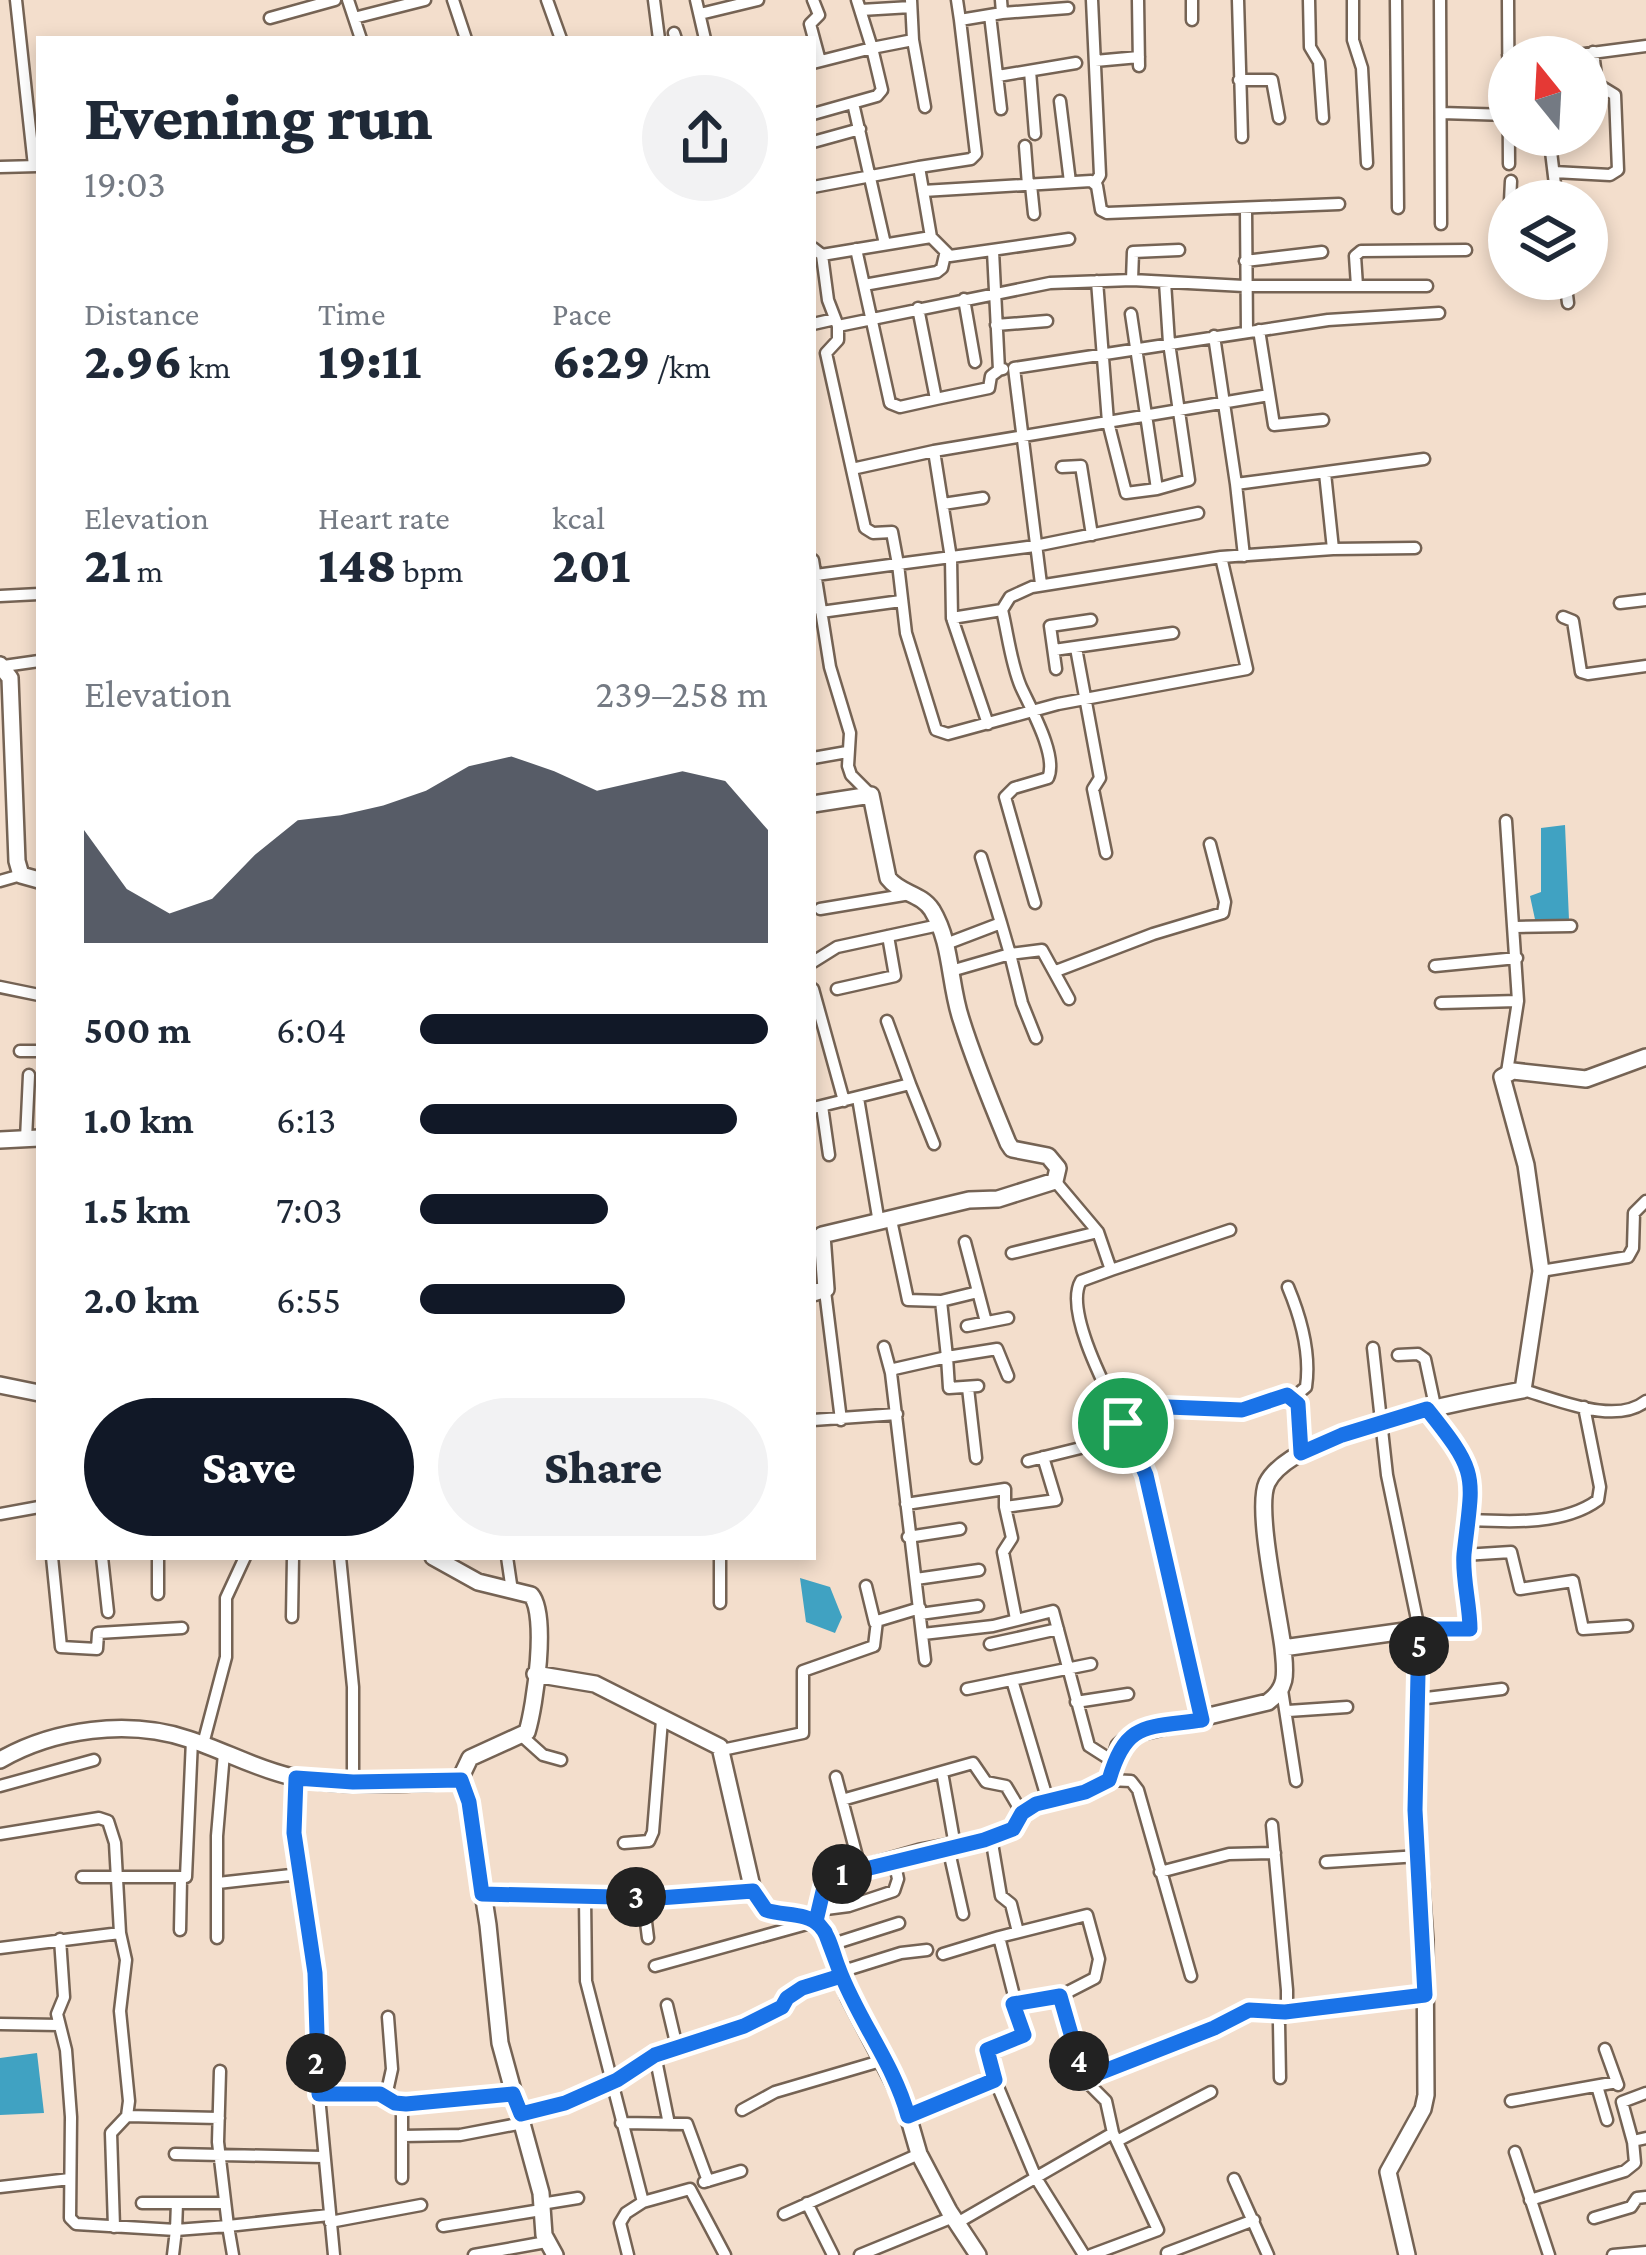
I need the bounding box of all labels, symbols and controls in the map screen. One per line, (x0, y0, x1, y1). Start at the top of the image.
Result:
north arrow (1488, 36, 1608, 156)
map controls (1488, 36, 1608, 300)
button: share (642, 75, 768, 201)
text: Evening run (84, 80, 433, 153)
text: 19:03 (84, 162, 166, 205)
button: layers (1488, 180, 1608, 300)
text: Distance (84, 295, 199, 332)
text: Time (318, 295, 386, 332)
text: Pace (552, 295, 611, 332)
text: 2.96 (84, 332, 182, 389)
text: 19:11 (318, 332, 421, 389)
text: 6:29 (552, 332, 651, 389)
text: km (182, 348, 231, 385)
text: /km (651, 348, 711, 385)
text: Elevation (84, 499, 209, 536)
text: Heart rate (318, 499, 450, 536)
text: kcal (552, 499, 605, 536)
text: 21 (84, 536, 131, 593)
text: 148 (318, 536, 397, 593)
text: 201 (552, 536, 631, 593)
text: m (131, 552, 163, 589)
text: bpm (397, 552, 464, 589)
text: Elevation (84, 672, 232, 715)
text: 239–258 m (596, 672, 768, 715)
text: 500 m (84, 1008, 191, 1051)
text: 6:04 (276, 1008, 347, 1051)
text: 1.0 km (84, 1098, 194, 1141)
text: 6:13 (276, 1098, 336, 1141)
text: 1.5 km (84, 1188, 190, 1231)
text: 7:03 (276, 1188, 343, 1231)
text: 2.0 km (84, 1278, 199, 1321)
text: 6:55 (276, 1278, 341, 1321)
pin (1072, 1372, 1174, 1474)
icon: arrive (1090, 1390, 1156, 1456)
button: Save (84, 1398, 414, 1536)
button: Share (438, 1398, 768, 1536)
pin: 5 (1389, 1616, 1449, 1676)
text: 5 (1411, 1627, 1427, 1664)
pin: 1 (812, 1844, 872, 1904)
text: 1 (836, 1855, 848, 1892)
pin: 3 (606, 1867, 666, 1927)
text: 3 (628, 1878, 644, 1915)
pin: 4 (1049, 2031, 1109, 2091)
pin: 2 (286, 2033, 346, 2093)
text: 4 (1070, 2042, 1088, 2079)
text: 2 (308, 2044, 324, 2081)

